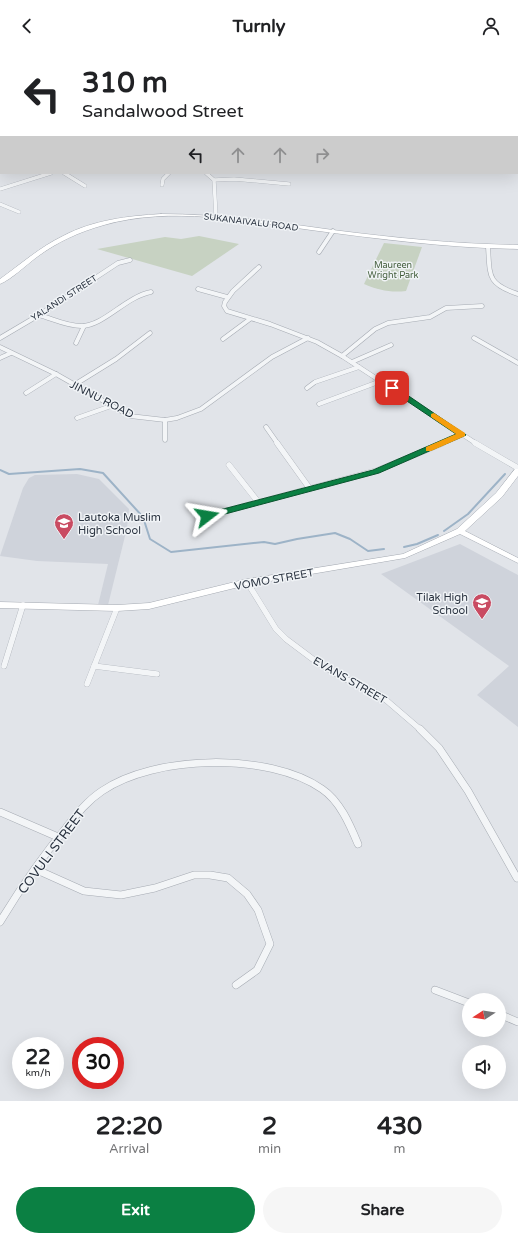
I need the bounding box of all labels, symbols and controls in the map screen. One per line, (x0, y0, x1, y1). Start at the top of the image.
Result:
icon: back (16, 15, 38, 37)
text: Turnly (233, 15, 285, 37)
icon: person (480, 15, 502, 37)
text: 310 m (82, 66, 168, 100)
icon: left (16, 68, 68, 120)
text: Sandalwood Street (82, 100, 244, 122)
icon: left (185, 144, 207, 166)
icon: ahead (227, 144, 249, 166)
icon: ahead (269, 144, 291, 166)
icon: right (311, 144, 333, 166)
street label: SUKANAIVALU ROAD (203, 211, 299, 234)
park label: Maureen Wright Park (368, 260, 419, 281)
street label: YALANDI STREET (29, 273, 100, 324)
pin (375, 371, 409, 405)
icon: arrive (381, 377, 403, 399)
street label: JINNU ROAD (68, 378, 136, 421)
position arrow (186, 495, 228, 537)
place label: Lautoka Muslim High School (78, 511, 161, 537)
school or university icon: Lautoka Muslim High School (53, 512, 75, 540)
street label: VOMO STREET (233, 566, 315, 593)
place label: Tilak High School (416, 591, 468, 617)
school or university icon: Tilak High School (471, 592, 493, 620)
street label: EVANS STREET (311, 654, 389, 707)
street label: COVULI STREET (15, 806, 89, 897)
north arrow (462, 993, 506, 1037)
map controls (462, 993, 506, 1089)
speed limit sign: 30 (72, 1037, 124, 1089)
button: sound (462, 1045, 506, 1089)
text: 22 (25, 1046, 51, 1070)
text: km/h (25, 1067, 51, 1079)
text: 22:20 (96, 1112, 162, 1141)
text: 2 (262, 1112, 277, 1141)
text: 430 (377, 1112, 422, 1141)
text: Arrival (109, 1141, 149, 1157)
text: min (258, 1141, 281, 1157)
text: m (394, 1141, 406, 1157)
button: Exit (16, 1187, 255, 1233)
button: Share (263, 1187, 502, 1233)

